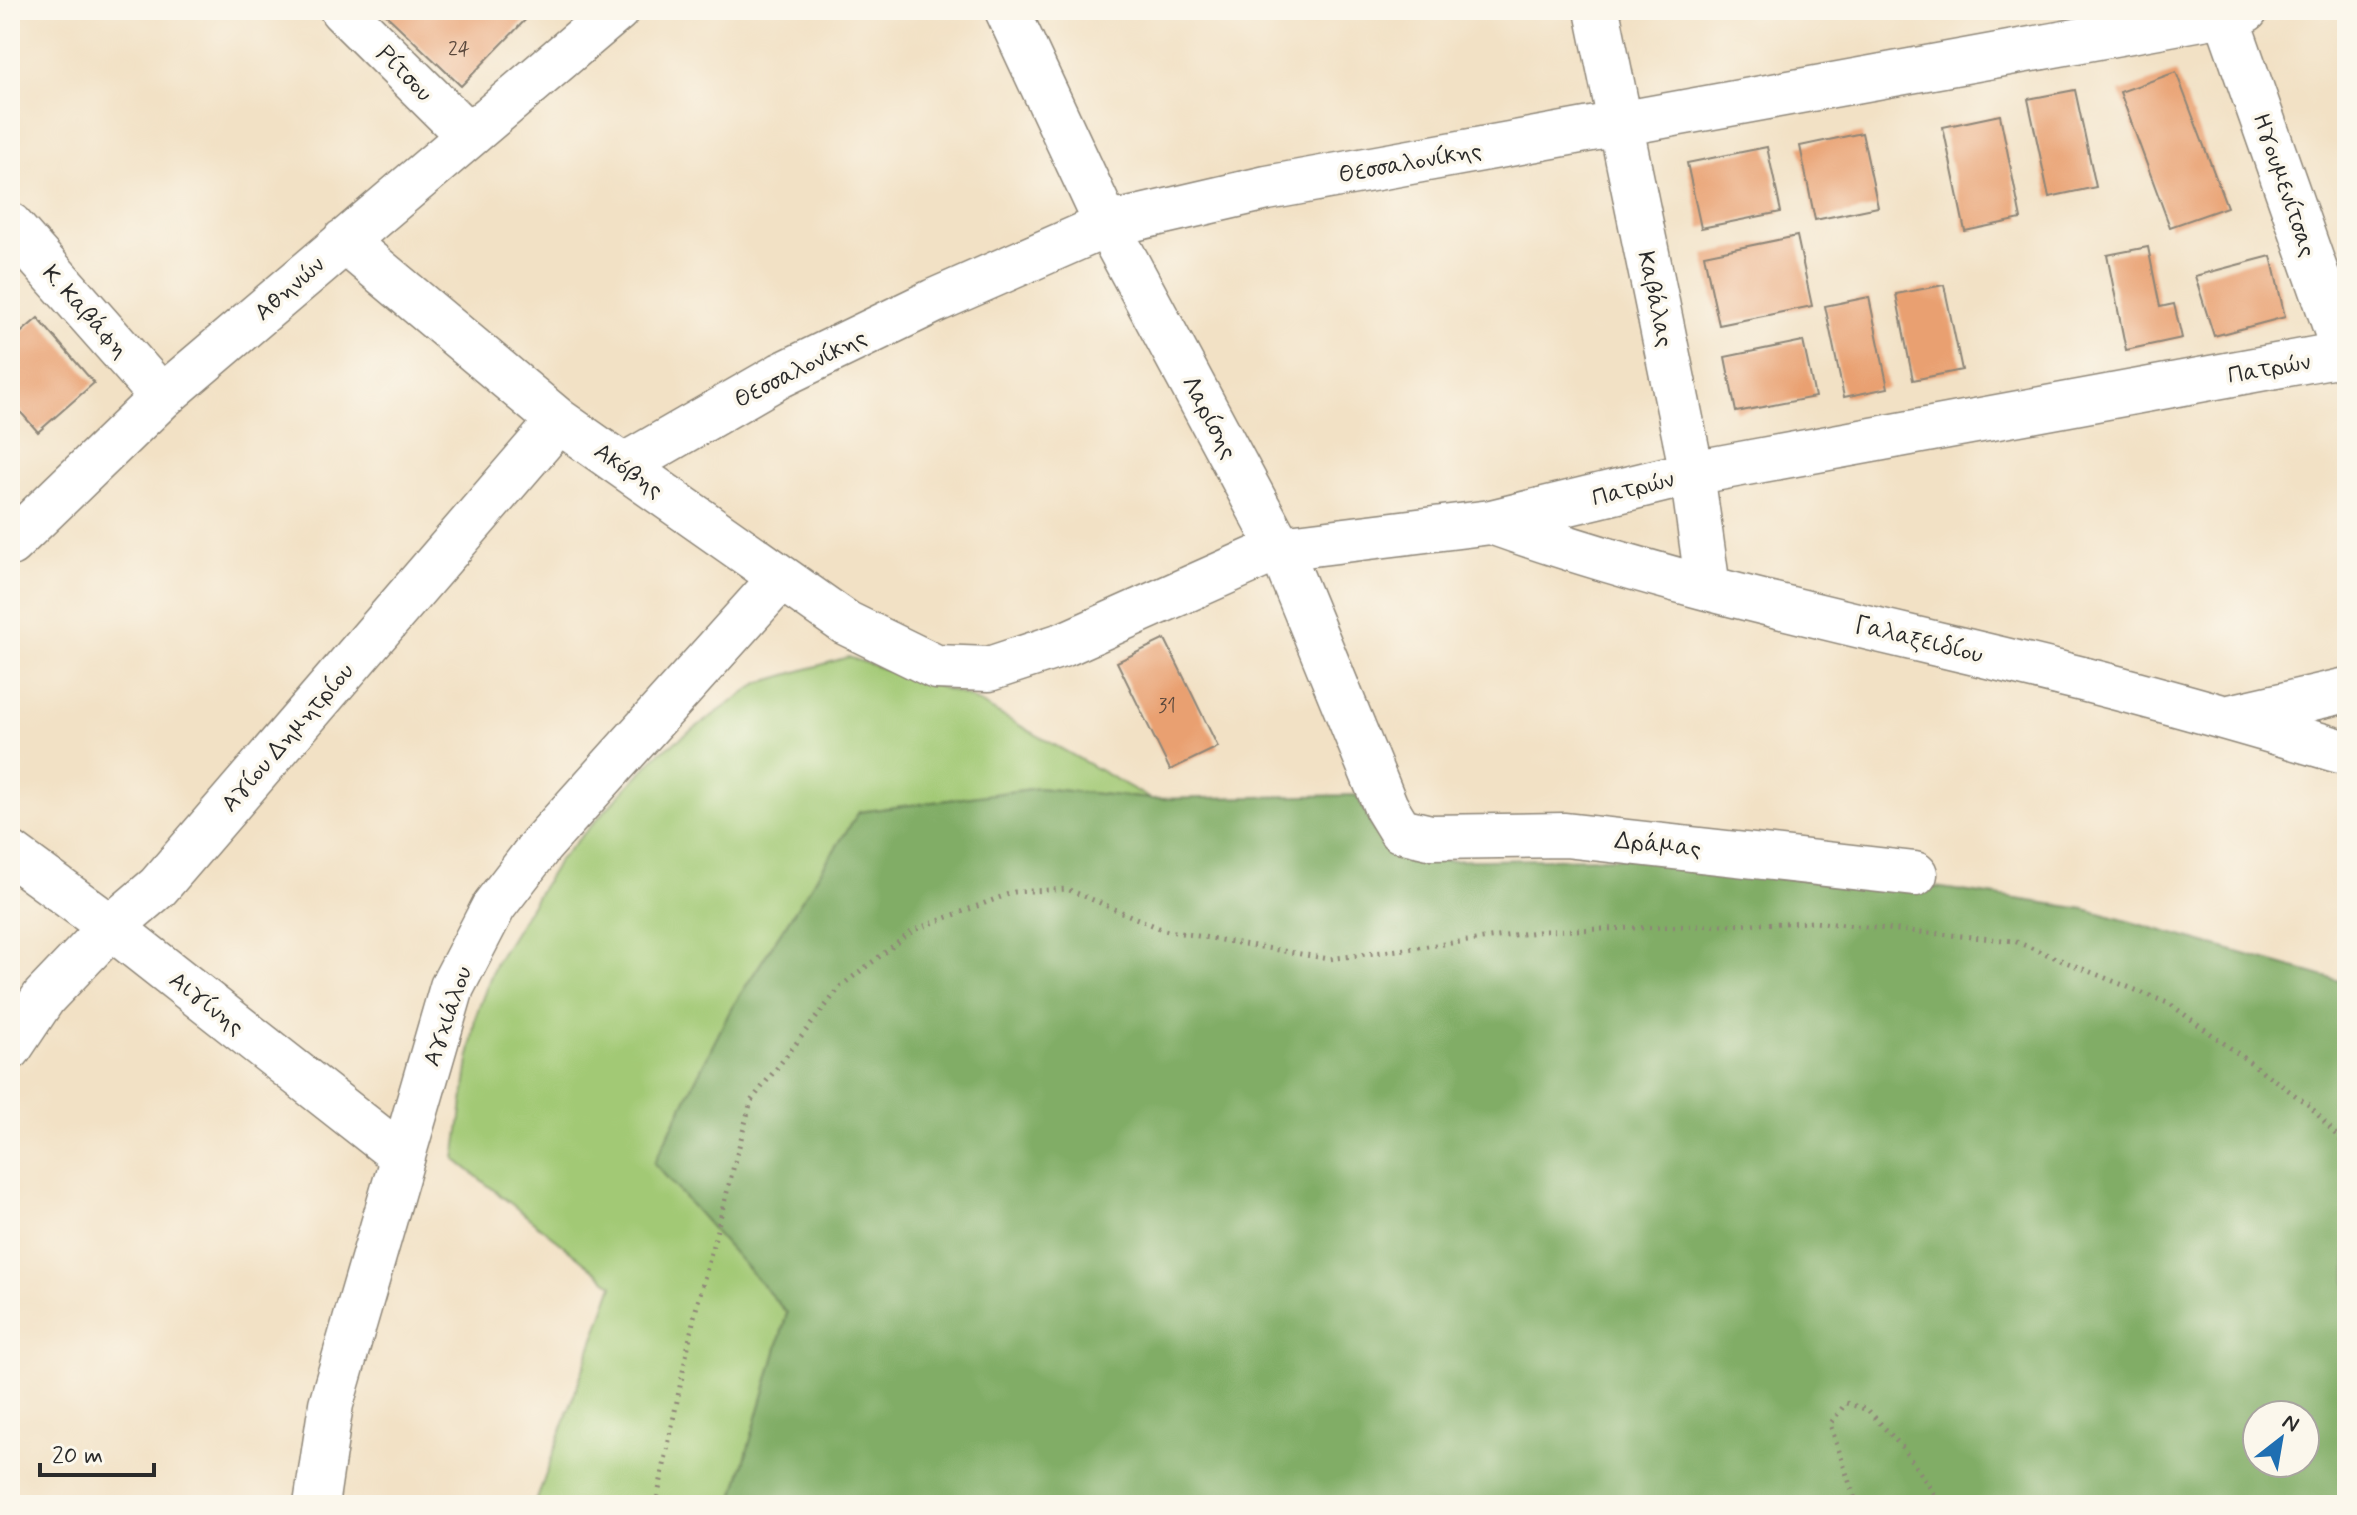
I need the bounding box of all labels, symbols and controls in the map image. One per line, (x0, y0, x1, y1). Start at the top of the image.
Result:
house number: 24 (448, 36, 470, 63)
street label: Ρίτσου (369, 39, 439, 109)
street label: Ηγουμενίτσας (2245, 110, 2323, 261)
street label: Θεσσαλονίκης (1336, 136, 1484, 191)
street label: Καβάλας (1629, 248, 1680, 350)
street label: Αθηνών (248, 250, 332, 328)
street label: Κ. Καβάφη (35, 259, 135, 365)
street label: Θεσσαλονίκης (729, 323, 872, 416)
street label: Πατρών (2225, 347, 2313, 392)
street label: Λαρίσης (1174, 371, 1244, 465)
street label: Ακόβης (588, 436, 669, 506)
street label: Πατρών (1589, 464, 1678, 515)
street label: Γαλαξειδίου (1851, 610, 1986, 671)
street label: Αγίου Δημητρίου (215, 657, 362, 819)
house number: 31 (1158, 693, 1176, 720)
street label: Δράμας (1613, 826, 1703, 865)
street label: Αγχιάλου (417, 962, 480, 1071)
street label: Αιγίνης (162, 965, 250, 1043)
north arrow (2241, 1399, 2321, 1479)
text: N (2277, 1408, 2304, 1439)
scale bar (40, 1427, 154, 1477)
text: 20 m (52, 1441, 103, 1472)

